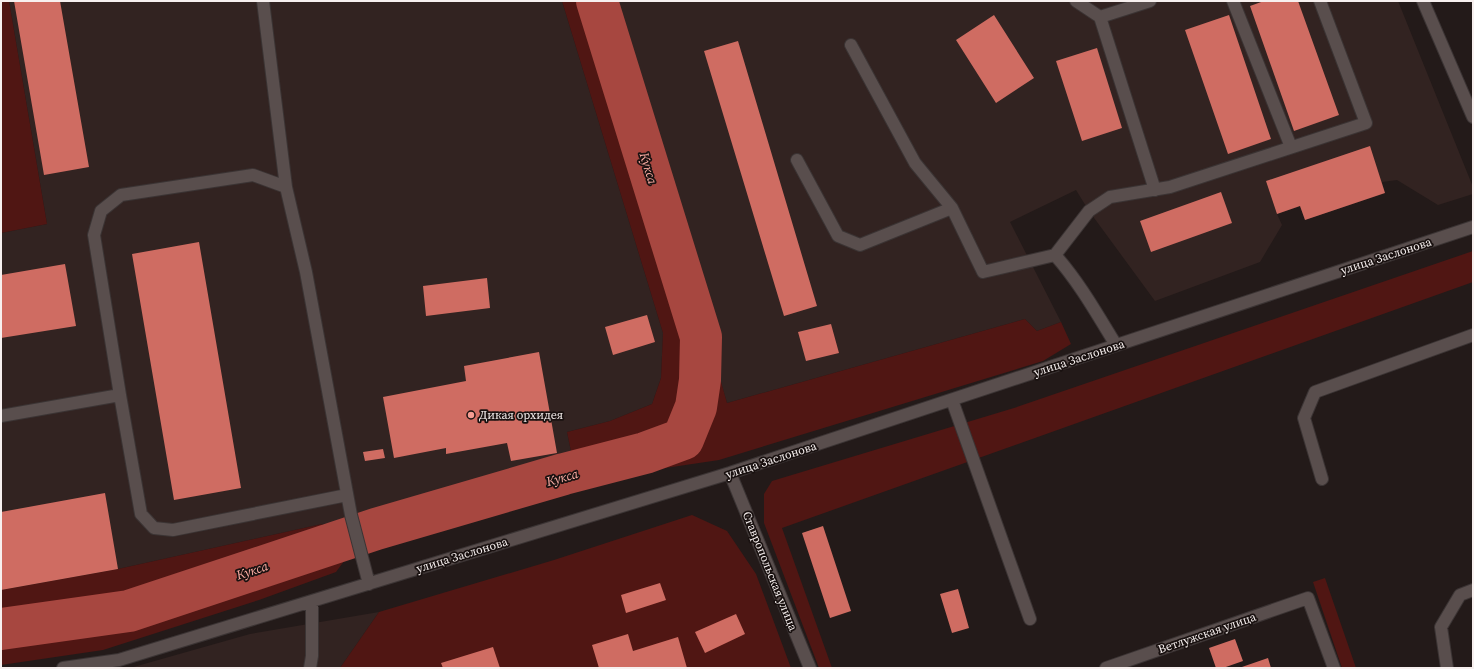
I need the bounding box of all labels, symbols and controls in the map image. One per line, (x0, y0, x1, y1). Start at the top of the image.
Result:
water label: Кукса (635, 149, 661, 186)
street label: улица Заслонова (1338, 233, 1434, 278)
street label: улица Заслонова (1031, 335, 1127, 380)
place label: Дикая орхидея (479, 407, 563, 423)
marker: Дикая орхидея (466, 410, 476, 420)
street label: улица Заслонова (723, 437, 819, 482)
water label: Кукса (543, 465, 580, 490)
street label: Ставропольская улица (739, 509, 802, 634)
street label: улица Заслонова (414, 533, 511, 577)
water label: Кукса (233, 557, 270, 584)
street label: Ветлужская улица (1156, 608, 1259, 657)

